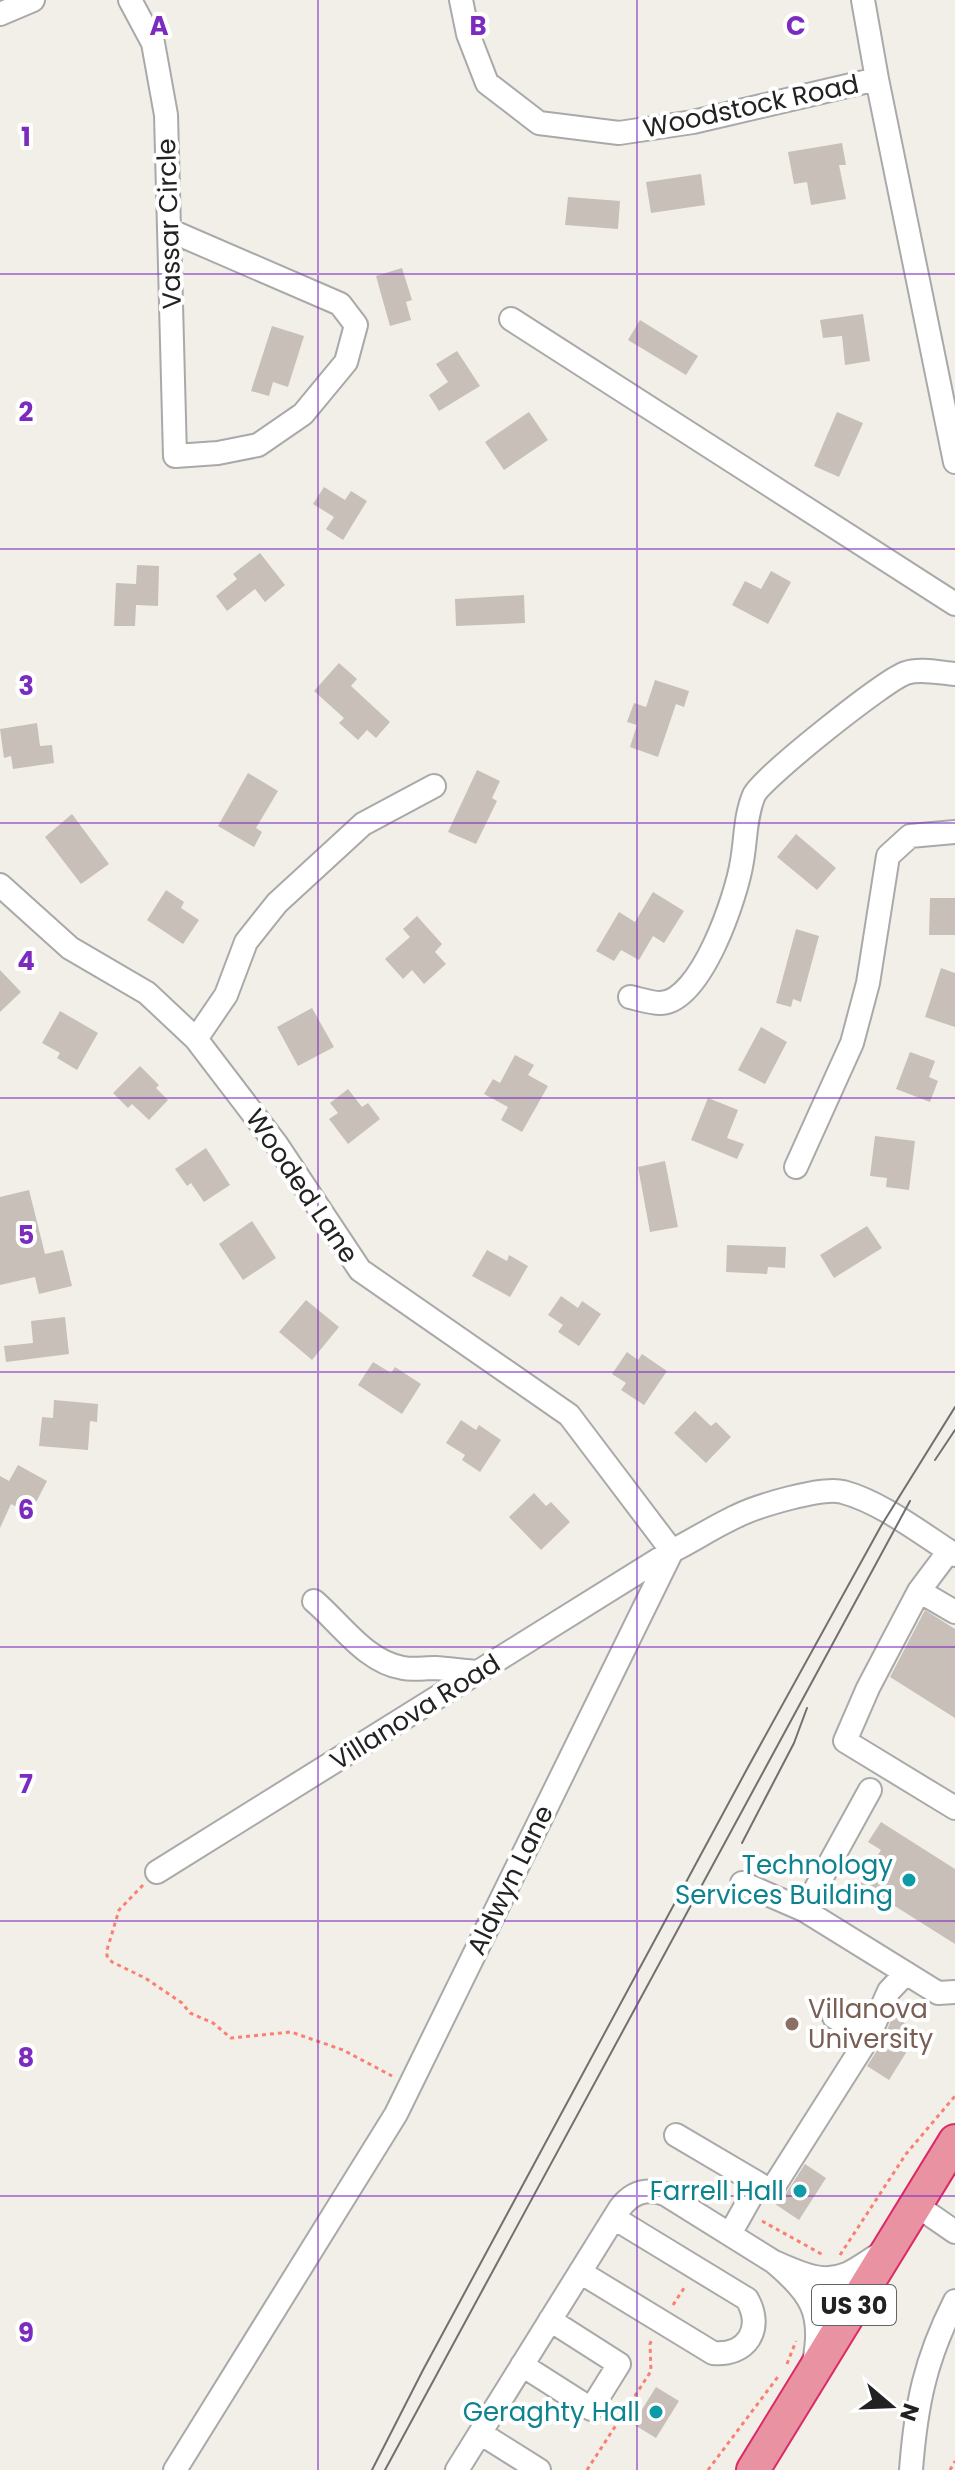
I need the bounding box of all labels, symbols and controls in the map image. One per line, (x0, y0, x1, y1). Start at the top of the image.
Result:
text: A (149, 8, 169, 44)
text: B (469, 8, 487, 44)
text: C (786, 8, 806, 44)
street label: Woodstock Road (640, 66, 862, 146)
text: 1 (21, 119, 31, 155)
street label: Vassar Circle (148, 138, 190, 310)
text: 2 (19, 394, 34, 430)
text: 3 (18, 668, 34, 704)
text: 4 (17, 943, 35, 979)
street label: Wooded Lane (237, 1102, 367, 1270)
text: 5 (18, 1217, 34, 1253)
text: 6 (18, 1492, 34, 1528)
street label: Villanova Road (323, 1645, 507, 1779)
text: 7 (19, 1766, 33, 1802)
street label: Aldwyn Lane (458, 1799, 562, 1961)
place label: Technology Services Building (675, 1847, 893, 1913)
marker: Technology Services Building (900, 1871, 918, 1889)
place label: Villanova University (808, 1991, 933, 2057)
marker: Villanova University (783, 2015, 801, 2033)
text: 8 (18, 2040, 34, 2076)
place label: Farrell Hall (650, 2173, 784, 2209)
marker: Farrell Hall (791, 2182, 809, 2200)
road number: US 30 (812, 2285, 896, 2325)
text: 9 (18, 2315, 34, 2351)
north arrow (851, 2366, 931, 2446)
place label: Geraghty Hall (463, 2394, 640, 2430)
text: N (892, 2399, 927, 2425)
marker: Geraghty Hall (647, 2403, 665, 2421)

